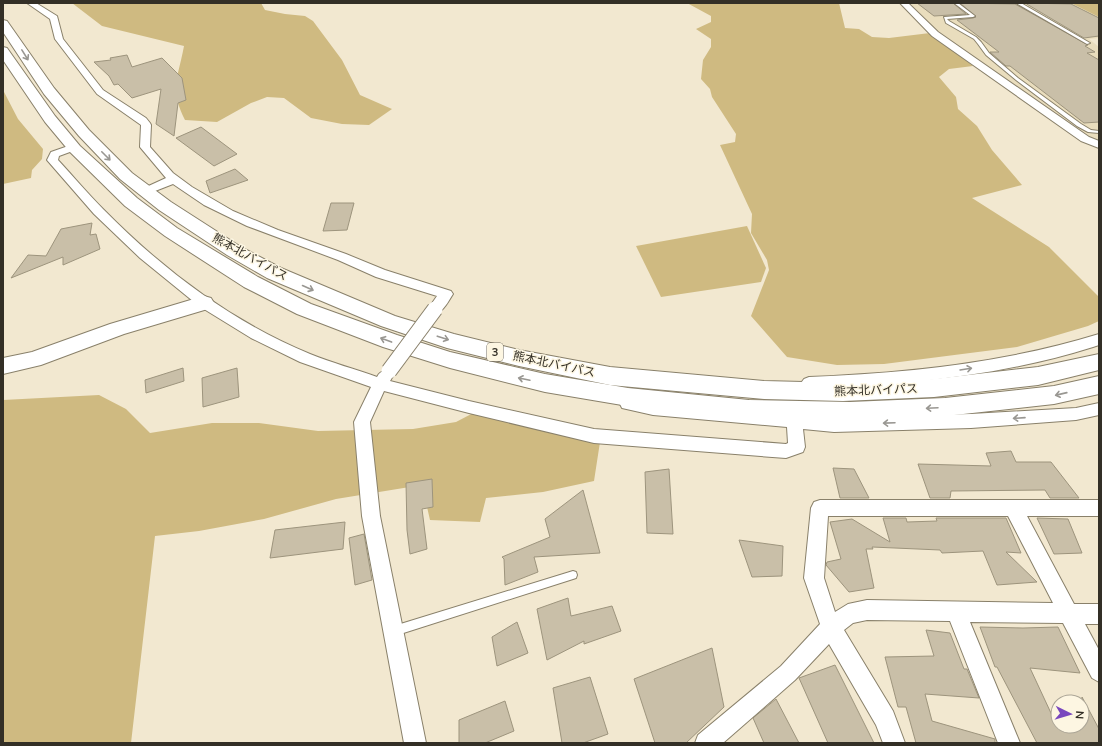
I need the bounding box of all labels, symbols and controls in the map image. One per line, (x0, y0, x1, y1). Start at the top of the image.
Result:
one-way arrow (21, 49, 29, 60)
one-way arrow (101, 151, 111, 161)
street label: 熊本北バイパス (210, 230, 291, 283)
one-way arrow (301, 285, 313, 292)
one-way arrow (380, 335, 392, 343)
one-way arrow (436, 335, 449, 342)
road number: 3 (487, 343, 503, 361)
street label: 熊本北バイパス (512, 347, 597, 380)
one-way arrow (959, 365, 972, 373)
one-way arrow (518, 375, 531, 383)
street label: 熊本北バイパス (834, 381, 918, 398)
one-way arrow (1055, 390, 1068, 398)
one-way arrow (926, 404, 939, 411)
one-way arrow (1013, 414, 1026, 421)
one-way arrow (883, 420, 896, 427)
north arrow (1050, 694, 1090, 734)
text: N (1073, 710, 1087, 720)

